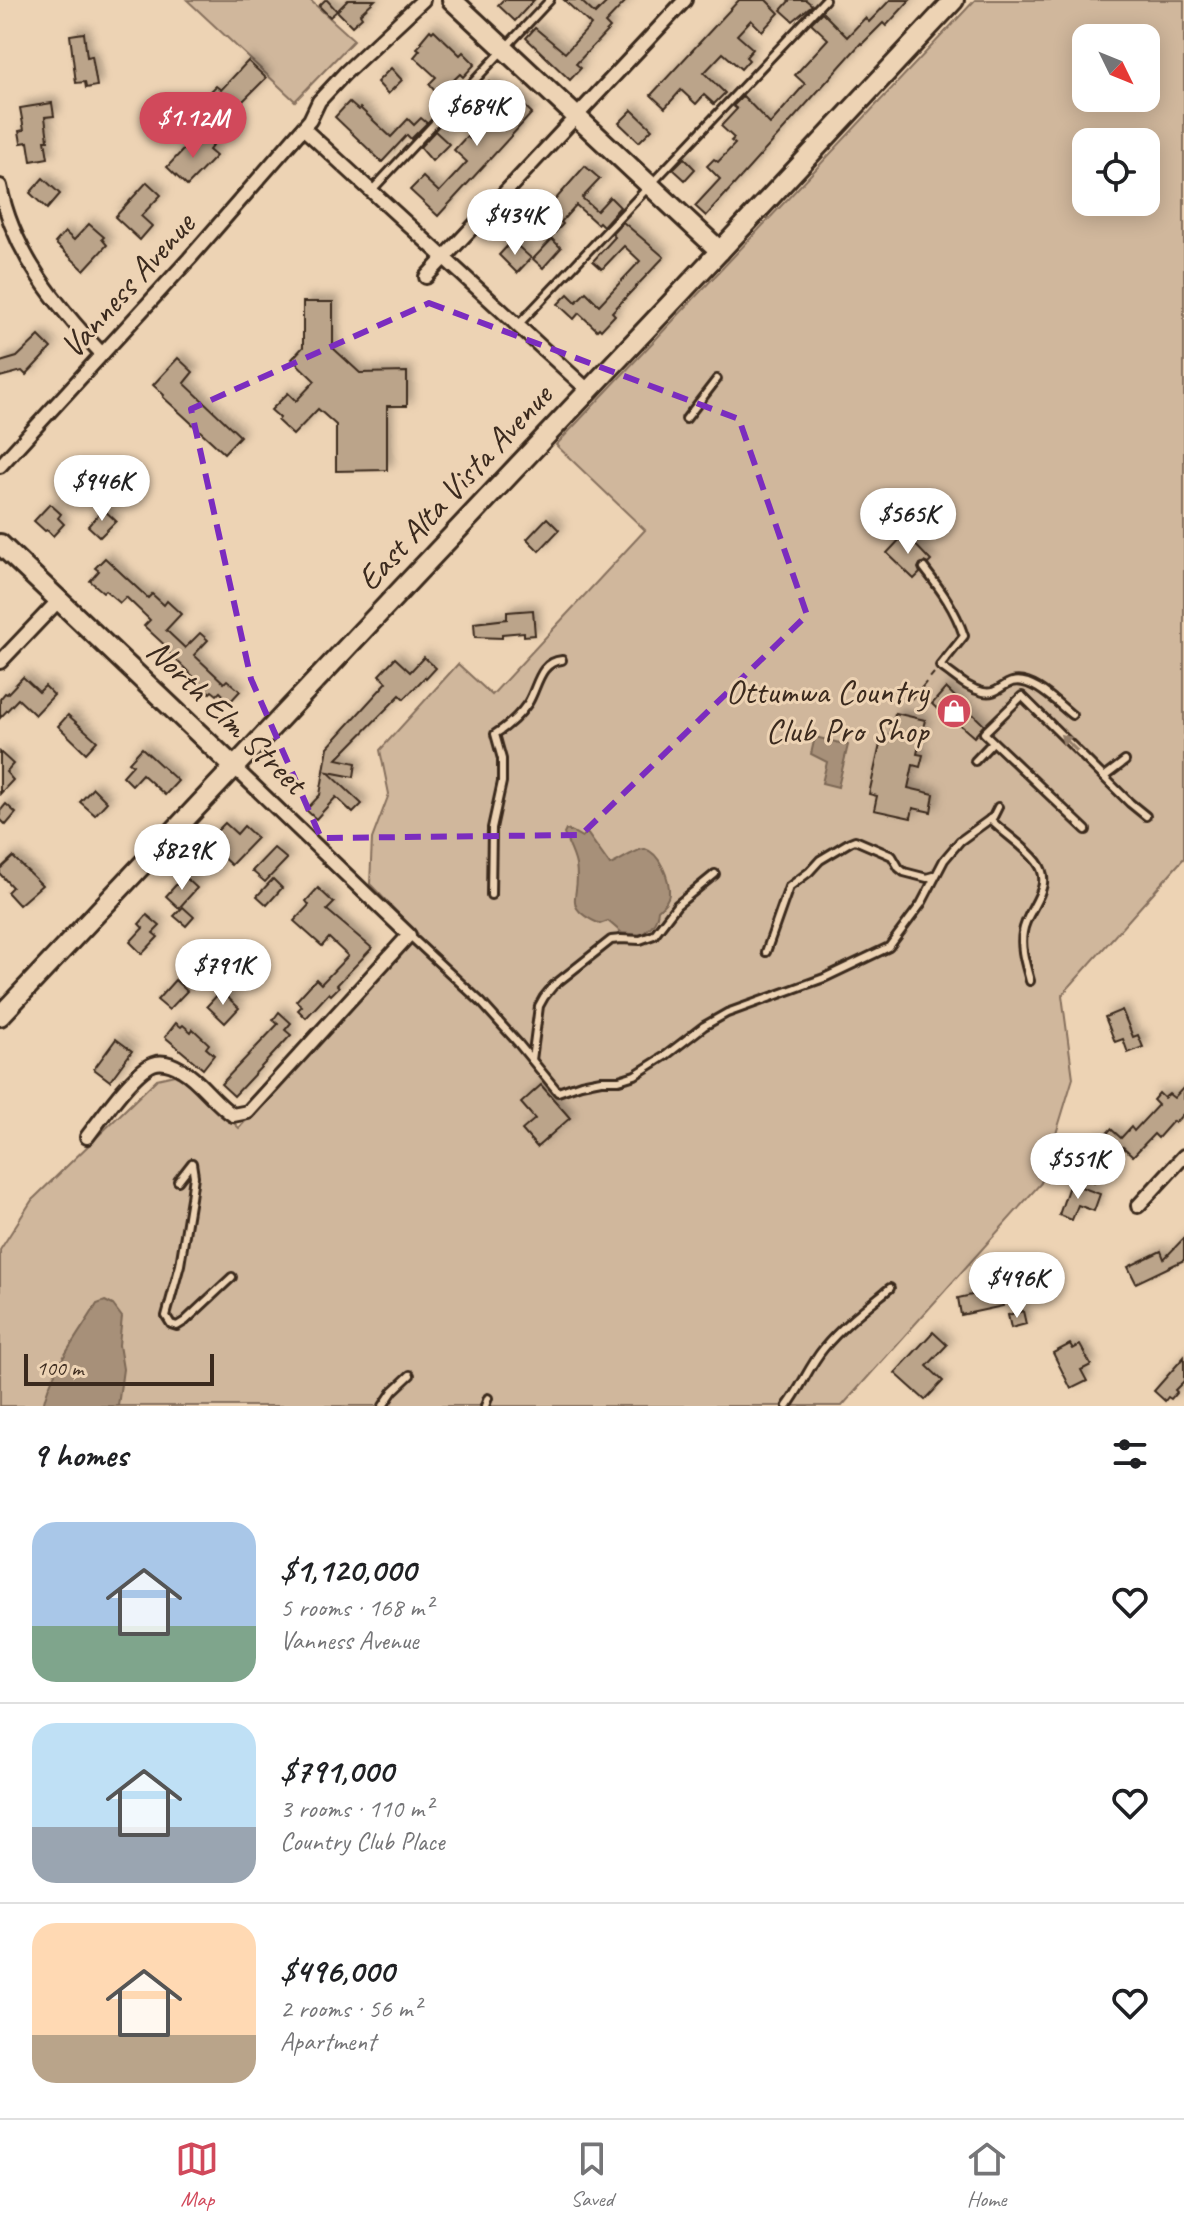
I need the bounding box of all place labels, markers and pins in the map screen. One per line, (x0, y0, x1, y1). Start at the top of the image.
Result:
pin: $684K (421, 80, 533, 148)
pin: $1.12M (128, 92, 258, 160)
pin: $434K (459, 189, 571, 257)
pin: $946K (46, 455, 158, 523)
pin: $565K (852, 488, 964, 556)
place label: Ottumwa Country Club Pro Shop (726, 670, 930, 752)
shop icon: Ottumwa Country Club Pro Shop (935, 692, 973, 730)
pin: $829K (126, 824, 238, 892)
pin: $791K (167, 939, 279, 1007)
pin: $551K (1022, 1133, 1134, 1201)
pin: $496K (961, 1252, 1073, 1320)

